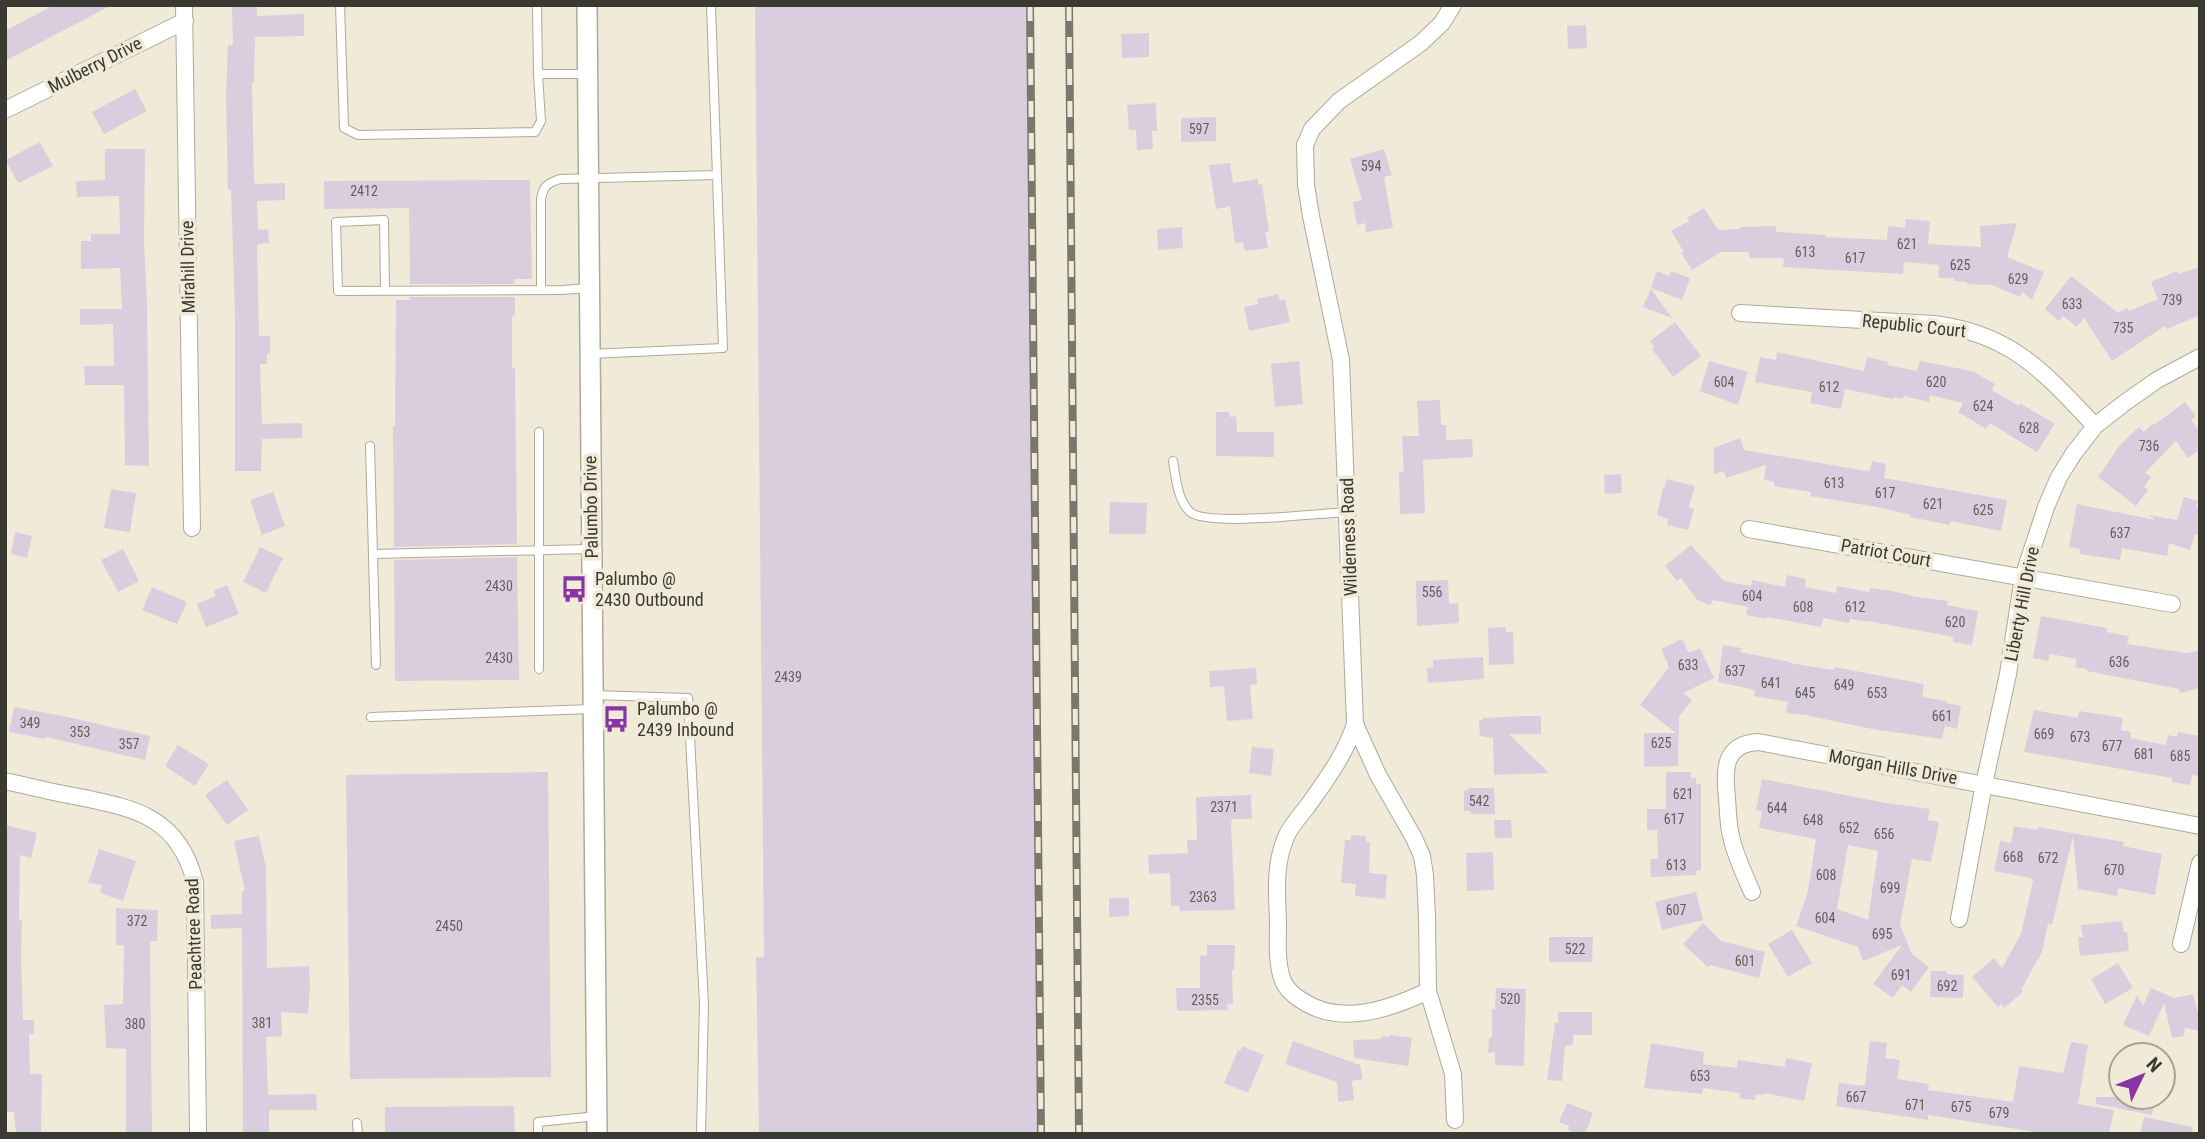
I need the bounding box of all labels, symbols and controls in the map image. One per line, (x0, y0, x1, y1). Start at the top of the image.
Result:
street label: Mulberry Drive (44, 32, 145, 97)
house number: 597 (1189, 121, 1209, 137)
house number: 594 (1361, 158, 1381, 174)
house number: 2412 (350, 183, 378, 199)
street label: Mirahill Drive (176, 221, 199, 313)
house number: 621 (1897, 236, 1917, 252)
house number: 613 (1795, 244, 1815, 260)
house number: 617 (1845, 250, 1865, 266)
house number: 625 (1950, 257, 1970, 273)
house number: 629 (2008, 271, 2028, 287)
house number: 739 (2162, 292, 2182, 308)
house number: 633 (2062, 296, 2082, 312)
street label: Republic Court (1861, 310, 1967, 341)
house number: 735 (2113, 320, 2133, 336)
house number: 604 (1714, 374, 1734, 390)
house number: 620 (1926, 374, 1946, 390)
house number: 612 (1819, 379, 1839, 395)
house number: 624 (1973, 398, 1993, 414)
house number: 628 (2019, 420, 2039, 436)
house number: 736 (2139, 438, 2159, 454)
street label: Palumbo Drive (579, 455, 602, 559)
house number: 613 (1824, 475, 1844, 491)
street label: Wilderness Road (1336, 477, 1361, 597)
house number: 617 (1875, 485, 1895, 501)
house number: 621 (1923, 496, 1943, 512)
house number: 625 (1973, 502, 1993, 518)
house number: 637 (2110, 525, 2130, 541)
street label: Patriot Court (1839, 534, 1933, 571)
street label: Liberty Hill Drive (2000, 545, 2043, 663)
place label: Palumbo @ 2430 Outbound (595, 568, 704, 610)
bus stop icon: Palumbo @ 2430 Outbound (559, 574, 589, 604)
house number: 2430 (485, 578, 513, 594)
house number: 556 (1422, 584, 1442, 600)
house number: 604 (1742, 588, 1762, 604)
house number: 608 (1793, 599, 1813, 615)
house number: 612 (1845, 599, 1865, 615)
house number: 620 (1945, 614, 1965, 630)
house number: 2430 (485, 650, 513, 666)
house number: 636 (2109, 654, 2129, 670)
house number: 633 (1678, 657, 1698, 673)
house number: 637 (1725, 663, 1745, 679)
house number: 2439 (774, 669, 802, 685)
house number: 641 (1761, 675, 1781, 691)
house number: 649 (1834, 677, 1854, 693)
house number: 645 (1795, 685, 1815, 701)
house number: 653 (1867, 685, 1887, 701)
place label: Palumbo @ 2439 Inbound (637, 698, 734, 740)
bus stop icon: Palumbo @ 2439 Inbound (601, 704, 631, 734)
house number: 661 (1932, 708, 1952, 724)
house number: 349 (20, 715, 40, 731)
house number: 353 (70, 724, 90, 740)
house number: 669 (2034, 726, 2054, 742)
house number: 673 (2070, 729, 2090, 745)
house number: 625 (1651, 735, 1671, 751)
house number: 357 (119, 736, 139, 752)
house number: 677 (2102, 738, 2122, 754)
street label: Morgan Hills Drive (1827, 745, 1959, 788)
house number: 681 (2134, 746, 2154, 762)
house number: 685 (2170, 748, 2190, 764)
house number: 621 (1673, 786, 1693, 802)
house number: 542 (1469, 793, 1489, 809)
house number: 2371 (1210, 799, 1238, 815)
house number: 644 (1767, 800, 1787, 816)
house number: 617 (1664, 811, 1684, 827)
house number: 648 (1803, 812, 1823, 828)
house number: 652 (1839, 820, 1859, 836)
house number: 656 (1874, 826, 1894, 842)
house number: 668 (2003, 849, 2023, 865)
house number: 672 (2038, 850, 2058, 866)
house number: 613 (1666, 857, 1686, 873)
house number: 670 (2104, 862, 2124, 878)
house number: 608 (1816, 867, 1836, 883)
street label: Peachtree Road (181, 878, 206, 990)
house number: 699 (1880, 880, 1900, 896)
house number: 2363 (1189, 889, 1217, 905)
house number: 607 (1666, 902, 1686, 918)
house number: 604 (1815, 910, 1835, 926)
house number: 372 (127, 913, 147, 929)
house number: 2450 (435, 918, 463, 934)
house number: 695 (1872, 926, 1892, 942)
house number: 522 (1565, 941, 1585, 957)
house number: 601 (1735, 953, 1755, 969)
house number: 691 (1891, 967, 1911, 983)
house number: 692 (1937, 978, 1957, 994)
house number: 520 (1500, 991, 1520, 1007)
house number: 2355 (1191, 992, 1219, 1008)
house number: 381 (252, 1015, 272, 1031)
house number: 380 (125, 1016, 145, 1032)
north arrow (2107, 1041, 2177, 1111)
text: N (2142, 1053, 2166, 1077)
house number: 653 (1690, 1068, 1710, 1084)
house number: 667 (1846, 1089, 1866, 1105)
house number: 671 (1905, 1097, 1925, 1113)
house number: 675 (1951, 1099, 1971, 1115)
house number: 679 (1989, 1105, 2009, 1121)

